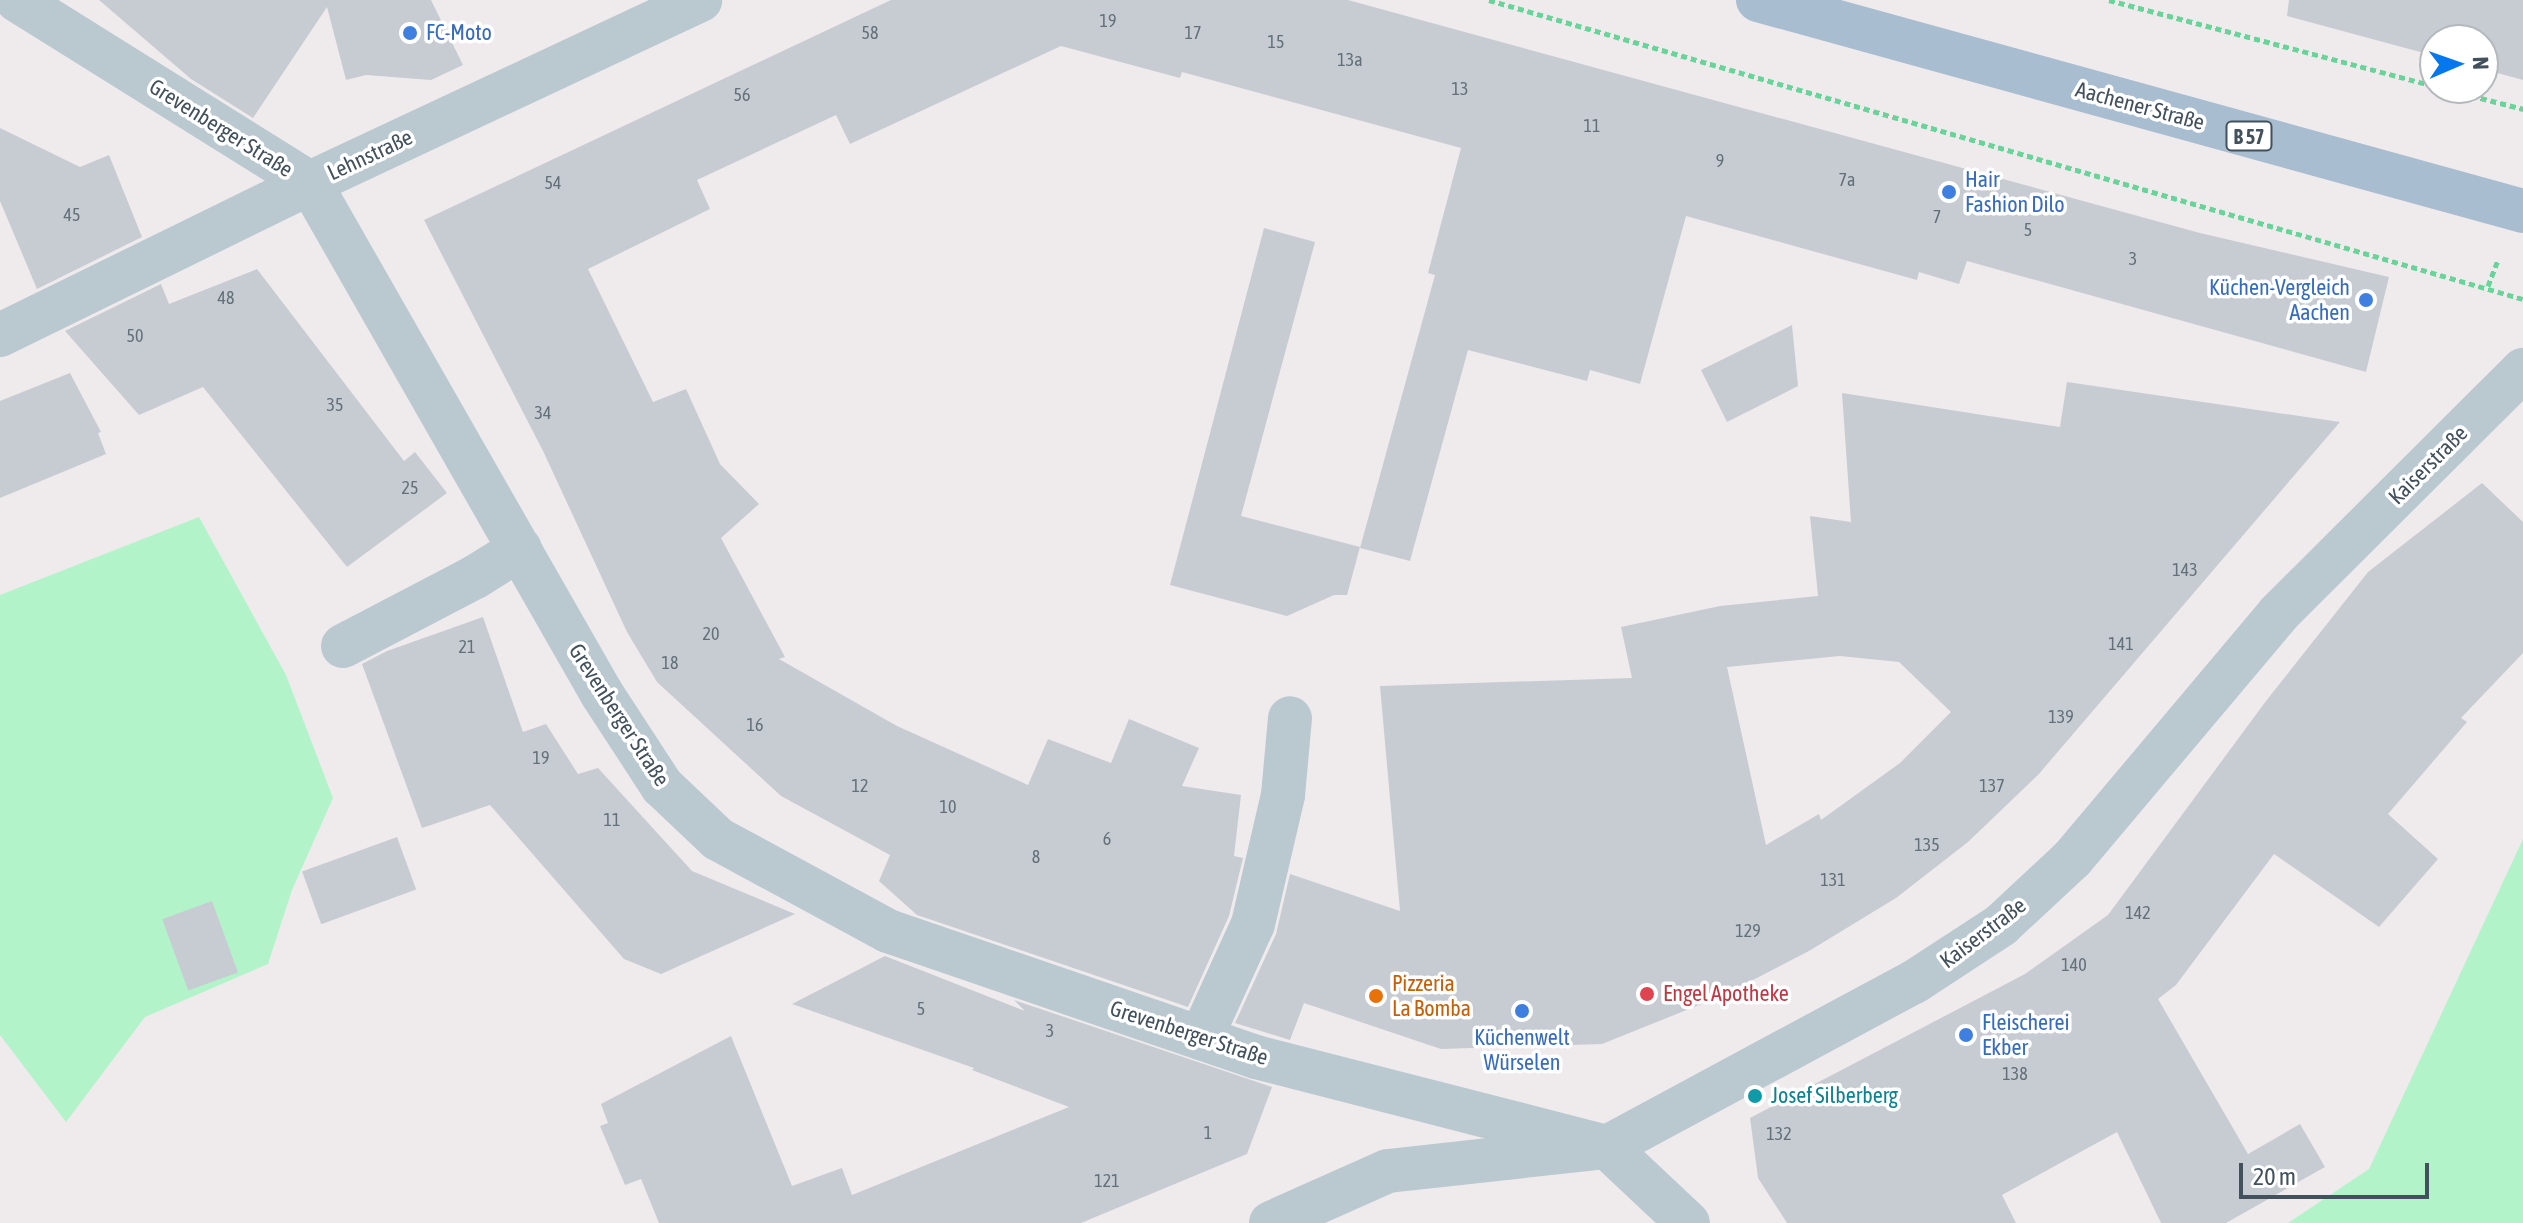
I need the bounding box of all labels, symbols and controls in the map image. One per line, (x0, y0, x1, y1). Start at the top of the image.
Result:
house number: 19 (1100, 10, 1116, 32)
place label: FC-Moto (426, 20, 492, 46)
house number: 58 (862, 22, 878, 44)
house number: 17 (1185, 22, 1201, 44)
marker: FC-Moto (401, 24, 419, 42)
north arrow (2419, 24, 2499, 104)
house number: 15 (1268, 31, 1284, 53)
house number: 13a (1337, 49, 1363, 71)
text: N (2468, 56, 2494, 70)
street label: Grevenberger Straße (144, 73, 298, 183)
street label: Aachener Straße (2073, 76, 2207, 136)
house number: 13 (1452, 78, 1468, 100)
house number: 56 (734, 84, 750, 106)
house number: 11 (1584, 115, 1600, 137)
road number: B 57 (2225, 120, 2273, 152)
street label: Lehnstraße (323, 124, 417, 186)
house number: 9 (1716, 150, 1724, 172)
place label: Hair Fashion Dilo (1965, 166, 2065, 218)
house number: 7a (1839, 169, 1855, 191)
house number: 54 (545, 172, 561, 194)
marker: Hair Fashion Dilo (1940, 183, 1958, 201)
house number: 45 (64, 204, 80, 226)
house number: 7 (1933, 206, 1941, 228)
house number: 5 (2024, 219, 2032, 241)
house number: 3 (2129, 248, 2137, 270)
place label: Küchen-Vergleich Aachen (2209, 274, 2350, 326)
house number: 48 (218, 287, 234, 309)
marker: Küchen-Vergleich Aachen (2357, 291, 2375, 309)
house number: 50 (127, 325, 143, 347)
house number: 35 (327, 394, 343, 416)
house number: 34 (535, 402, 551, 424)
street label: Kaiserstraße (2383, 420, 2473, 510)
house number: 25 (402, 477, 418, 499)
house number: 143 (2172, 559, 2198, 581)
house number: 20 (703, 623, 719, 645)
house number: 141 (2108, 633, 2134, 655)
house number: 21 (459, 636, 475, 658)
street label: Grevenberger Straße (563, 639, 675, 791)
house number: 18 (662, 652, 678, 674)
house number: 139 (2048, 706, 2074, 728)
house number: 16 (747, 714, 763, 736)
house number: 19 (533, 747, 549, 769)
house number: 12 (852, 775, 868, 797)
house number: 137 (1979, 775, 2005, 797)
house number: 10 (940, 796, 956, 818)
house number: 11 (604, 809, 620, 831)
house number: 6 (1103, 828, 1111, 850)
house number: 135 (1914, 834, 1940, 856)
house number: 8 (1032, 846, 1040, 868)
house number: 131 (1820, 869, 1846, 891)
street label: Kaiserstraße (1935, 892, 2031, 974)
house number: 142 (2125, 902, 2151, 924)
house number: 129 (1735, 920, 1761, 942)
house number: 140 (2061, 954, 2087, 976)
place label: Pizzeria La Bomba (1392, 970, 1471, 1022)
place label: Engel Apotheke (1663, 981, 1789, 1007)
marker: Engel Apotheke (1638, 985, 1656, 1003)
marker: Pizzeria La Bomba (1367, 987, 1385, 1005)
street label: Grevenberger Straße (1107, 995, 1271, 1071)
house number: 5 (917, 998, 925, 1020)
marker: Küchenwelt Würselen (1513, 1002, 1531, 1020)
place label: Fleischerei Ekber (1982, 1009, 2070, 1060)
house number: 3 (1046, 1020, 1054, 1042)
place label: Küchenwelt Würselen (1474, 1024, 1570, 1076)
marker: Fleischerei Ekber (1957, 1026, 1975, 1044)
house number: 138 (2002, 1063, 2028, 1085)
place label: Josef Silberberg (1771, 1083, 1898, 1109)
marker: Josef Silberberg (1746, 1087, 1764, 1105)
house number: 1 (1204, 1122, 1212, 1144)
house number: 132 (1766, 1123, 1792, 1145)
scale bar (2243, 1147, 2433, 1197)
text: 20 m (2253, 1163, 2296, 1190)
house number: 121 (1094, 1170, 1120, 1192)

